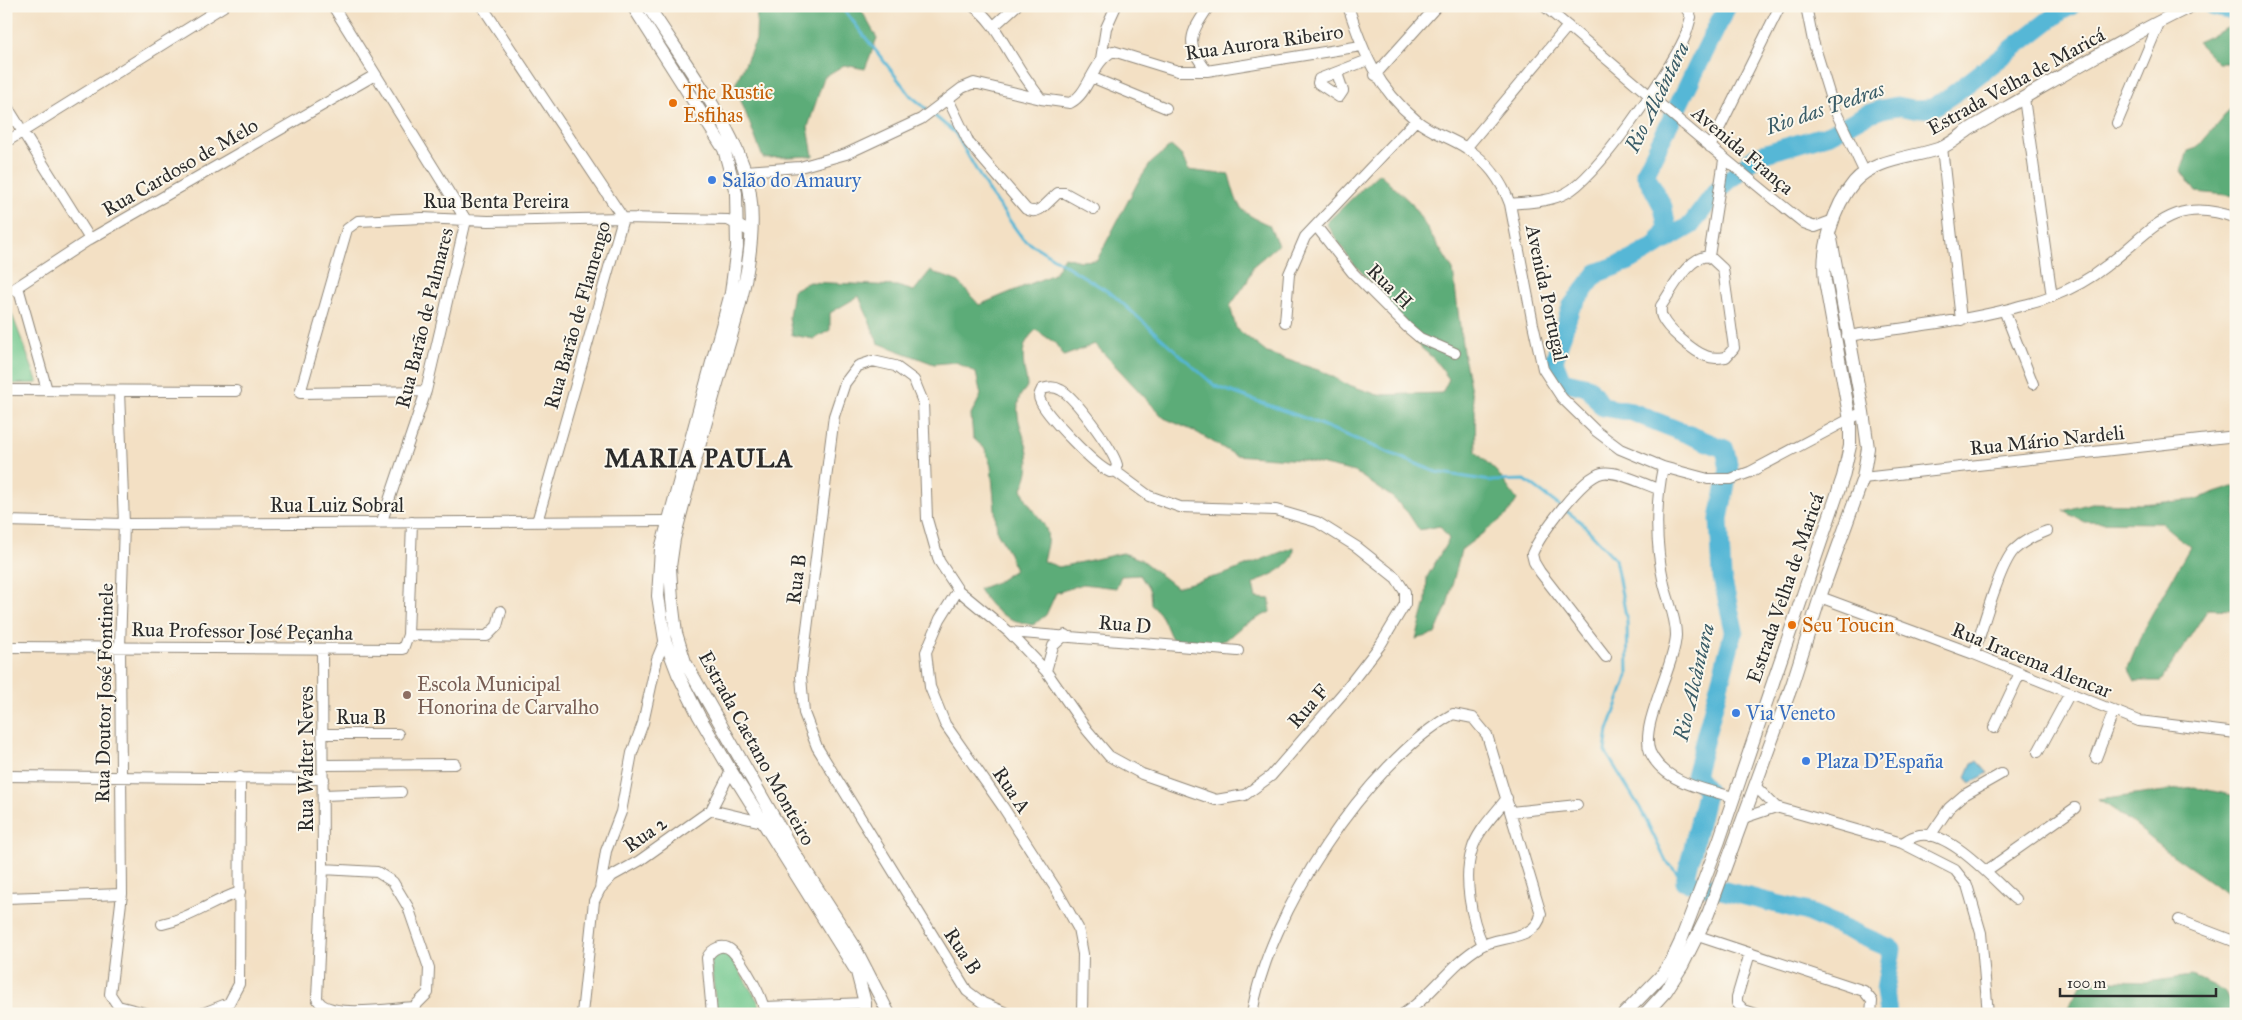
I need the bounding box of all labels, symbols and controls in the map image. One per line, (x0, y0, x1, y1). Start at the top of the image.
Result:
street label: Rua Aurora Ribeiro (1183, 19, 1345, 65)
street label: Estrada Velha de Maricá (1923, 22, 2109, 140)
water label: Rio Alcântara (1619, 37, 1695, 157)
water label: Rio das Pedras (1761, 75, 1889, 141)
place label: The Rustic Esfihas (683, 80, 773, 127)
marker: The Rustic Esfihas (667, 97, 679, 109)
street label: Avenida França (1686, 100, 1799, 200)
street label: Rua Cardoso de Melo (98, 113, 262, 221)
place label: Salão do Amaury (722, 168, 862, 192)
marker: Salão do Amaury (706, 174, 718, 186)
street label: Rua Benta Pereira (423, 189, 569, 213)
street label: Rua Barão de Flamengo (539, 218, 616, 412)
street label: Avenida Portugal (1520, 222, 1573, 364)
street label: Rua Barão de Palmares (390, 225, 458, 411)
street label: Rua H (1362, 258, 1418, 314)
street label: Rua Mário Nardeli (1968, 420, 2126, 460)
district label: MARIA PAULA (604, 443, 794, 474)
street label: Estrada Velha de Maricá (1741, 489, 1829, 686)
street label: Rua Luiz Sobral (270, 493, 405, 517)
street label: Rua B (781, 552, 811, 606)
street label: Rua Doutor José Fontinele (90, 583, 119, 803)
street label: Rua D (1098, 610, 1152, 638)
place label: Seu Toucin (1802, 613, 1895, 637)
street label: Rua Professor José Peçanha (131, 617, 354, 646)
street label: Rua Iracema Alencar (1948, 617, 2116, 703)
marker: Seu Toucin (1786, 619, 1798, 631)
water label: Rio Alcântara (1668, 621, 1720, 744)
street label: Estrada Caetano Monteiro (694, 647, 820, 849)
place label: Escola Municipal Honorina de Carvalho (417, 672, 599, 719)
street label: Rua F (1282, 679, 1334, 733)
street label: Rua Walter Neves (294, 686, 318, 832)
marker: Escola Municipal Honorina de Carvalho (401, 689, 413, 701)
place label: Via Veneto (1745, 701, 1835, 725)
street label: Rua B (336, 705, 386, 729)
marker: Via Veneto (1730, 707, 1742, 719)
place label: Plaza D'España (1816, 749, 1944, 773)
marker: Plaza D'España (1800, 755, 1812, 767)
street label: Rua A (988, 762, 1036, 818)
street label: Rua 2 (619, 811, 671, 857)
street label: Rua B (939, 923, 987, 979)
scale bar (2060, 965, 2216, 997)
text: 100 m (2067, 974, 2107, 992)

